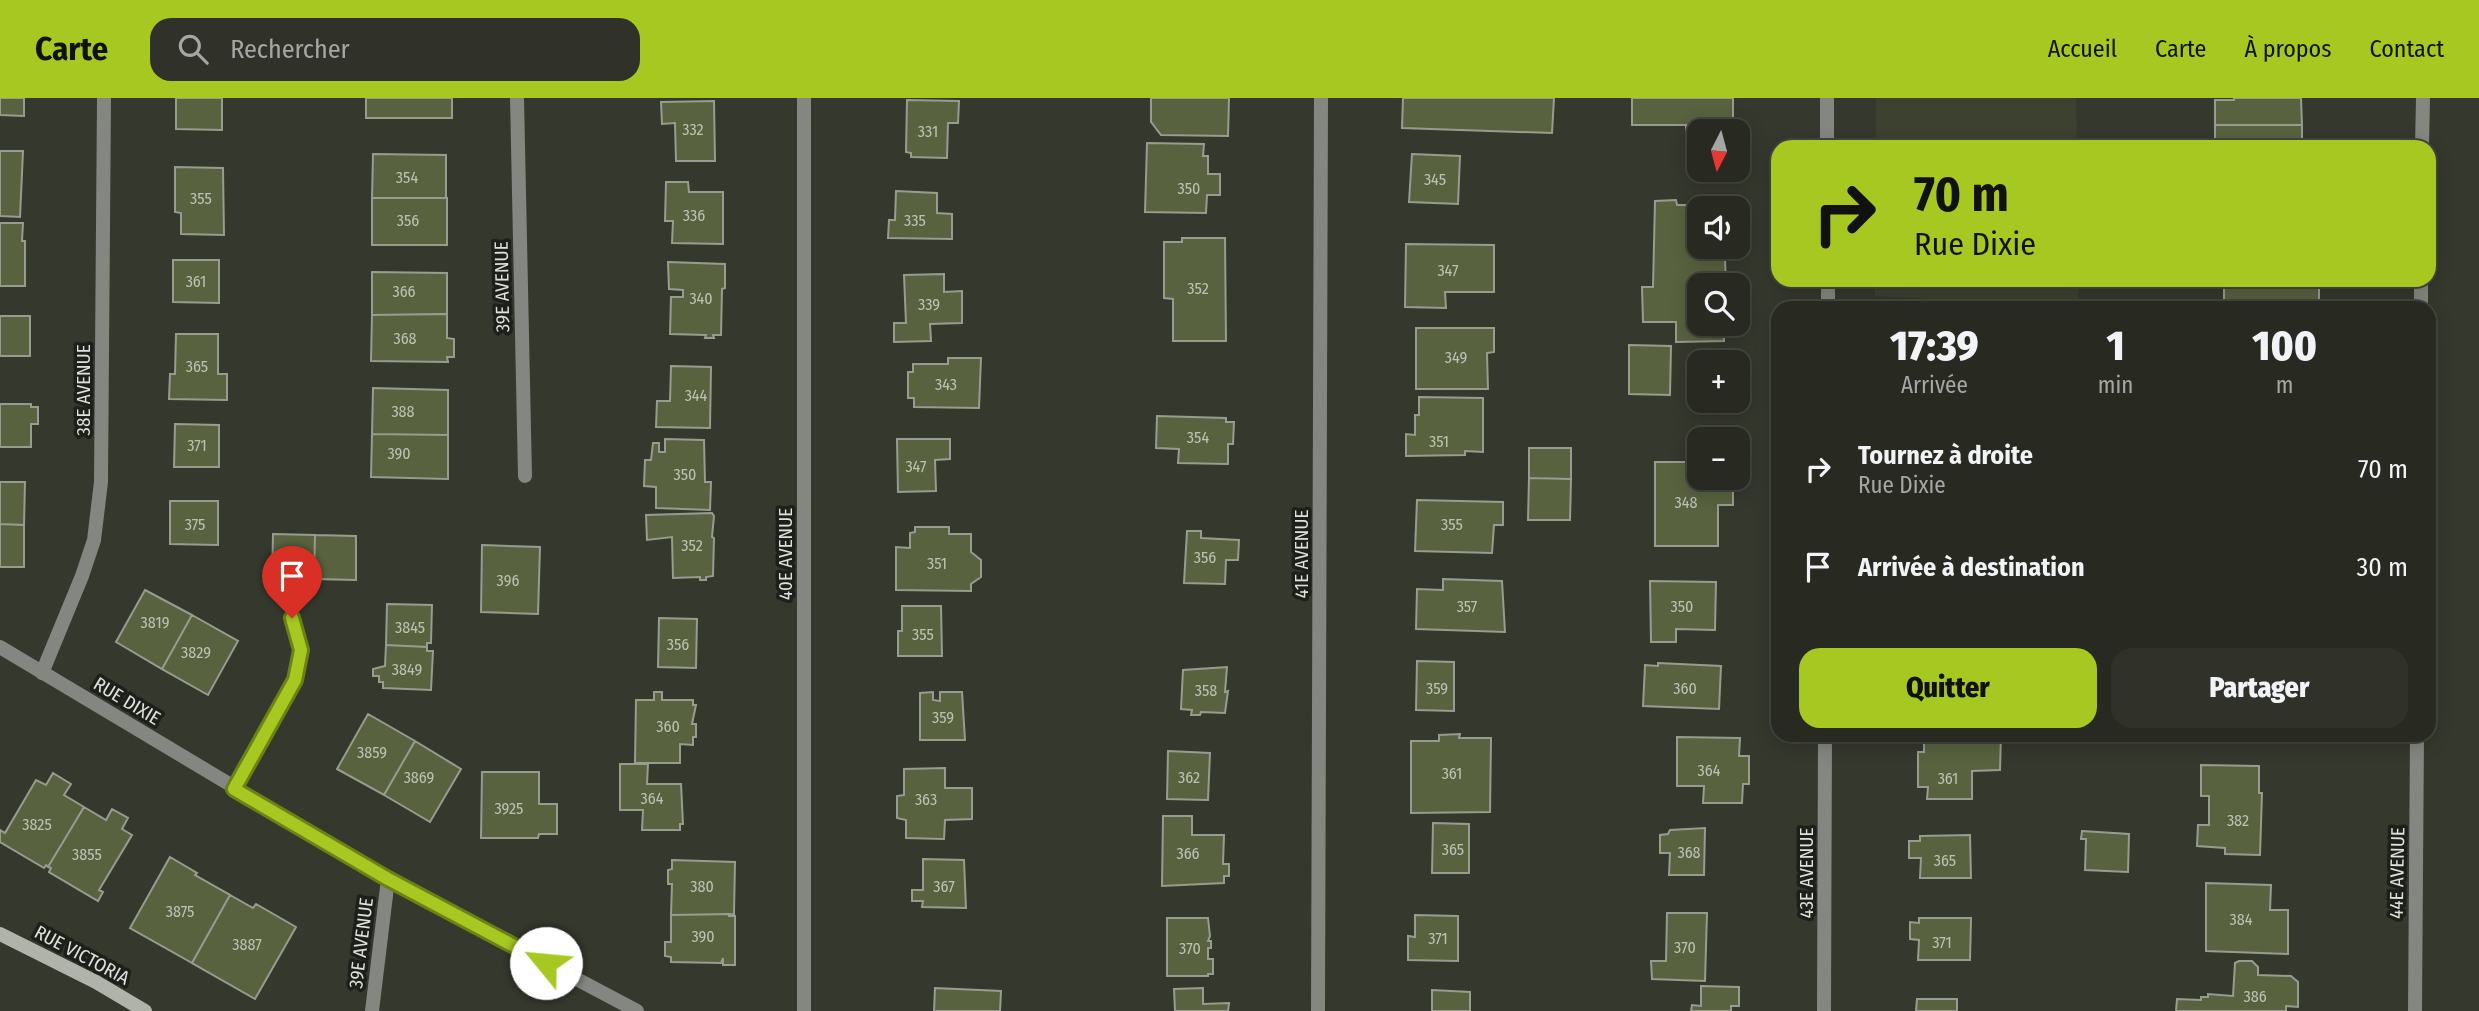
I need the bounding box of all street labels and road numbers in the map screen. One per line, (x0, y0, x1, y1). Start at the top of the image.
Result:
street label: 39E AVENUE (490, 241, 514, 333)
street label: 38E AVENUE (72, 344, 95, 436)
street label: 40E AVENUE (774, 508, 797, 600)
street label: 41E AVENUE (1290, 509, 1313, 598)
street label: RUE DIXIE (89, 672, 165, 730)
street label: 44E AVENUE (2385, 827, 2409, 919)
street label: 43E AVENUE (1795, 828, 1818, 918)
street label: 39E AVENUE (344, 896, 378, 990)
street label: RUE VICTORIA (31, 920, 133, 990)

